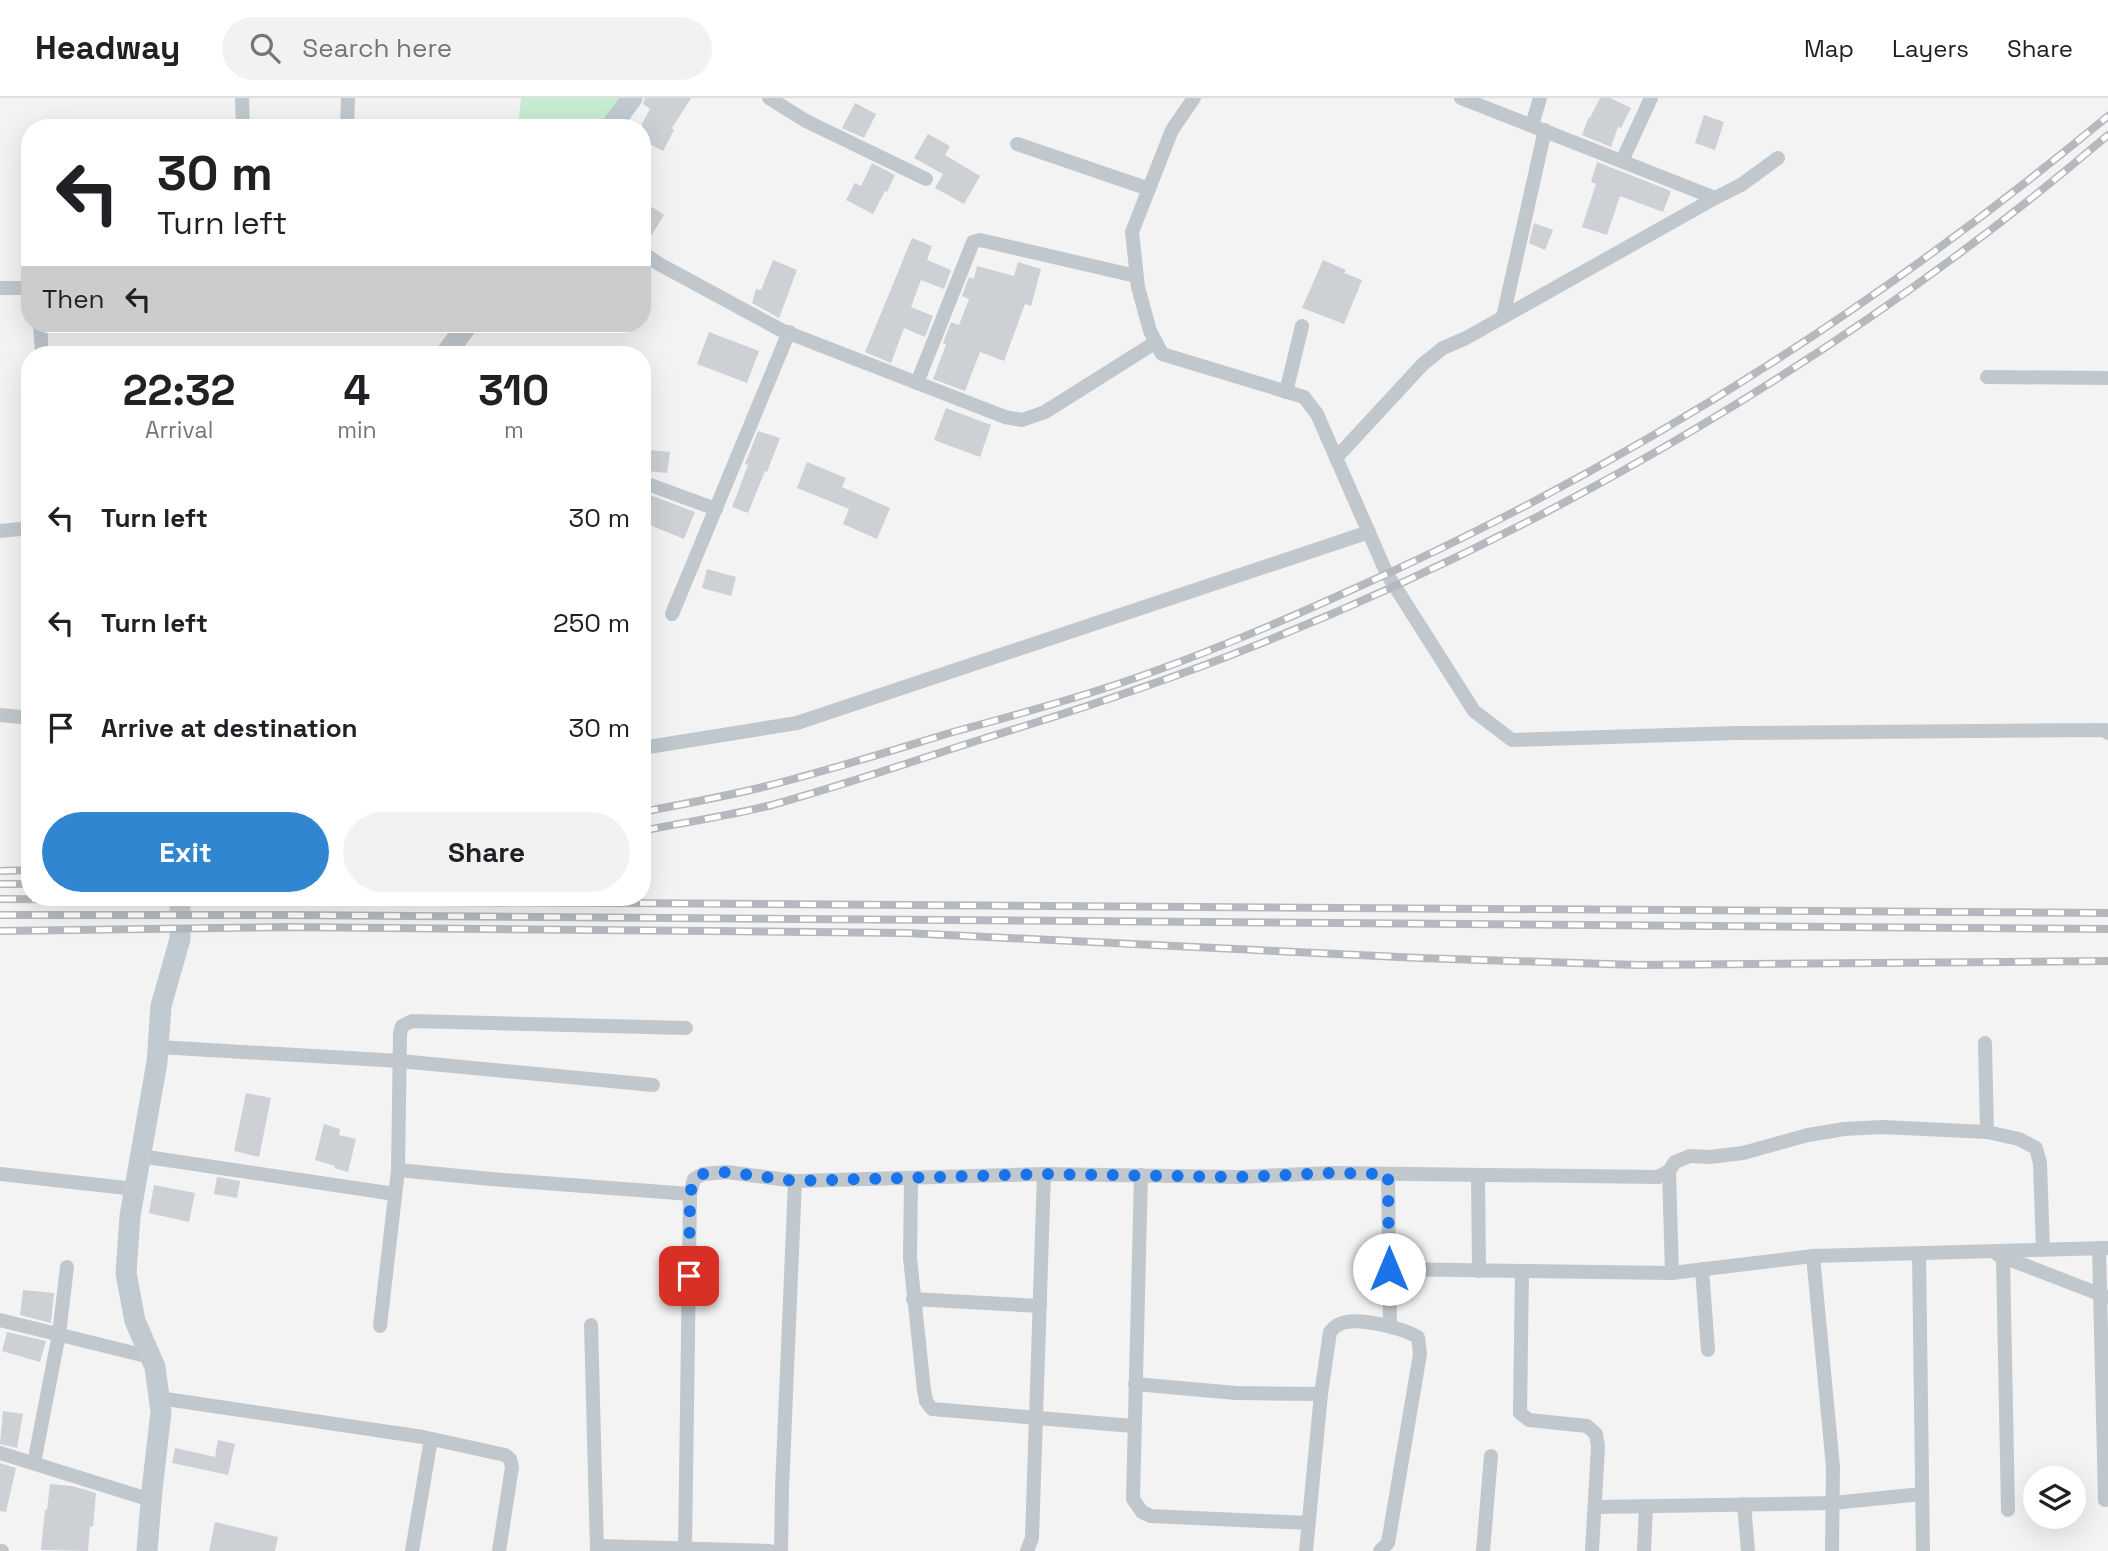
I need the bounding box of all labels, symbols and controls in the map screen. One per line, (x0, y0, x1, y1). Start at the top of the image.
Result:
search box (222, 17, 712, 80)
text: Headway (35, 27, 180, 69)
icon: search (246, 29, 284, 67)
text: Search here (302, 31, 452, 65)
text: Map (1804, 33, 1854, 64)
text: Layers (1892, 33, 1969, 64)
text: Share (2007, 33, 2073, 64)
text: 30 m (157, 142, 273, 204)
icon: left (42, 147, 133, 238)
text: Turn left (157, 203, 287, 243)
icon: left (119, 280, 157, 318)
text: Then (42, 282, 105, 316)
text: 22:32 (123, 364, 236, 417)
text: 4 (344, 364, 370, 417)
text: 310 (478, 364, 549, 417)
text: Arrival (145, 415, 213, 445)
text: min (337, 415, 377, 445)
text: m (504, 415, 524, 445)
icon: left (42, 499, 80, 537)
text: Turn left (101, 501, 208, 535)
text: 30 m (569, 501, 630, 535)
icon: left (42, 604, 80, 642)
text: Turn left (101, 606, 208, 640)
text: 250 m (553, 606, 630, 640)
icon: arrive (42, 709, 80, 747)
text: Arrive at destination (101, 711, 358, 745)
text: 30 m (569, 711, 630, 745)
button: Exit (42, 812, 329, 892)
button: Share (343, 812, 630, 892)
position arrow (1352, 1232, 1426, 1306)
pin (659, 1246, 719, 1306)
icon: arrive (670, 1257, 708, 1295)
map controls (2023, 1466, 2086, 1529)
button: layers (2023, 1466, 2086, 1529)

